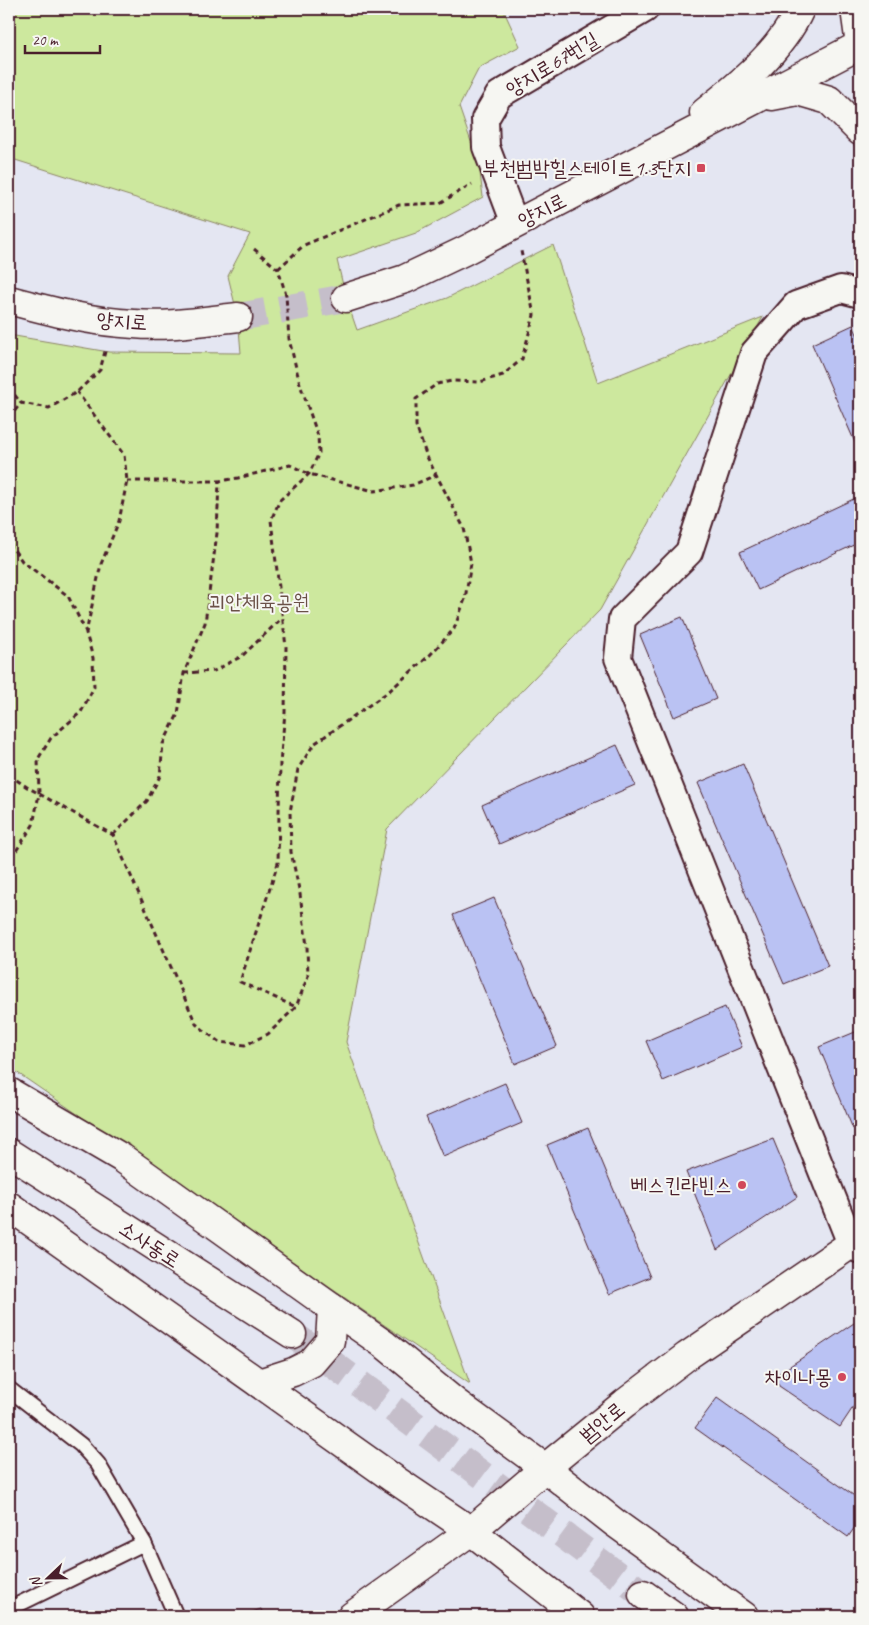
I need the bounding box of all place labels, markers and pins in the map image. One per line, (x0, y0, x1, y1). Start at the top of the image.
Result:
place label: 부천범박힐스테이트1.3단지 (482, 155, 691, 181)
marker: 부천범박힐스테이트1.3단지 (695, 162, 707, 174)
place label: 베스킨라빈스 (631, 1172, 732, 1198)
marker: 베스킨라빈스 (736, 1179, 748, 1191)
place label: 차이나몽 (764, 1364, 832, 1390)
marker: 차이나몽 (836, 1371, 848, 1383)

